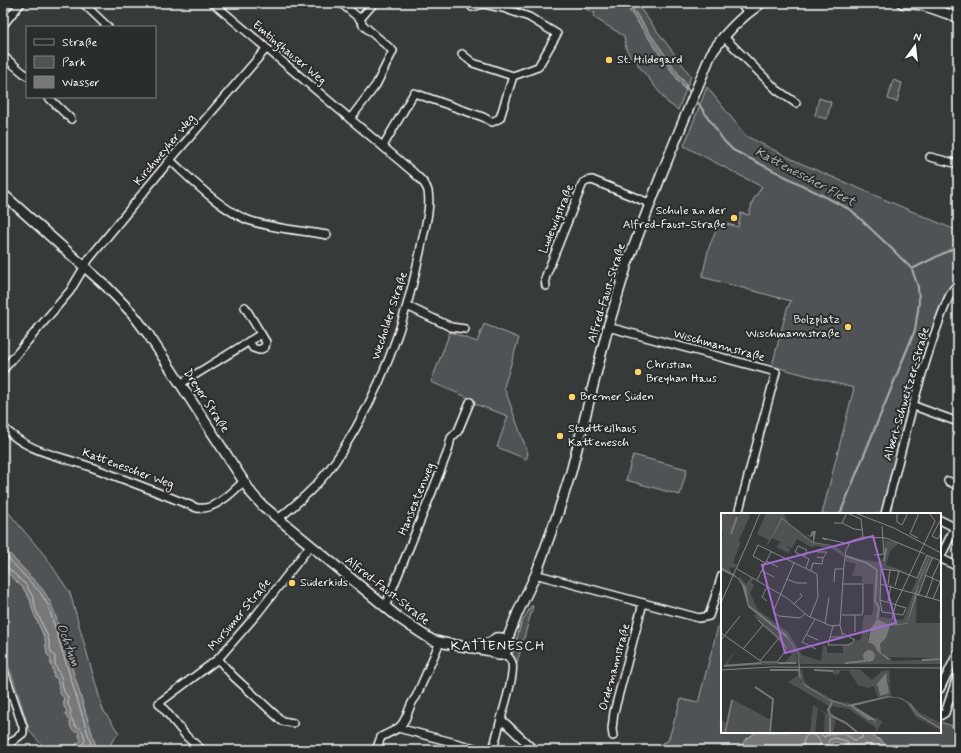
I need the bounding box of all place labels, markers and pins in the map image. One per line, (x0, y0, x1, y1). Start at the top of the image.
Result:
place label: St. Hildegard (617, 52, 682, 68)
marker: St. Hildegard (604, 55, 614, 65)
place label: Schule an der Alfred-Faust-Straße (623, 203, 726, 233)
marker: Schule an der Alfred-Faust-Straße (729, 213, 739, 223)
place label: Bolzplatz Wischmannstraße (746, 312, 840, 342)
marker: Bolzplatz Wischmannstraße (843, 322, 853, 332)
place label: Christian Breyhan Haus (646, 357, 718, 387)
marker: Christian Breyhan Haus (633, 367, 643, 377)
place label: Bremer Süden (580, 389, 654, 405)
marker: Bremer Süden (567, 392, 577, 402)
place label: Stadtteilhaus Kattenesch (568, 421, 637, 451)
marker: Stadtteilhaus Kattenesch (555, 431, 565, 441)
place label: Süderkids (300, 575, 348, 591)
marker: Süderkids (287, 578, 297, 588)

